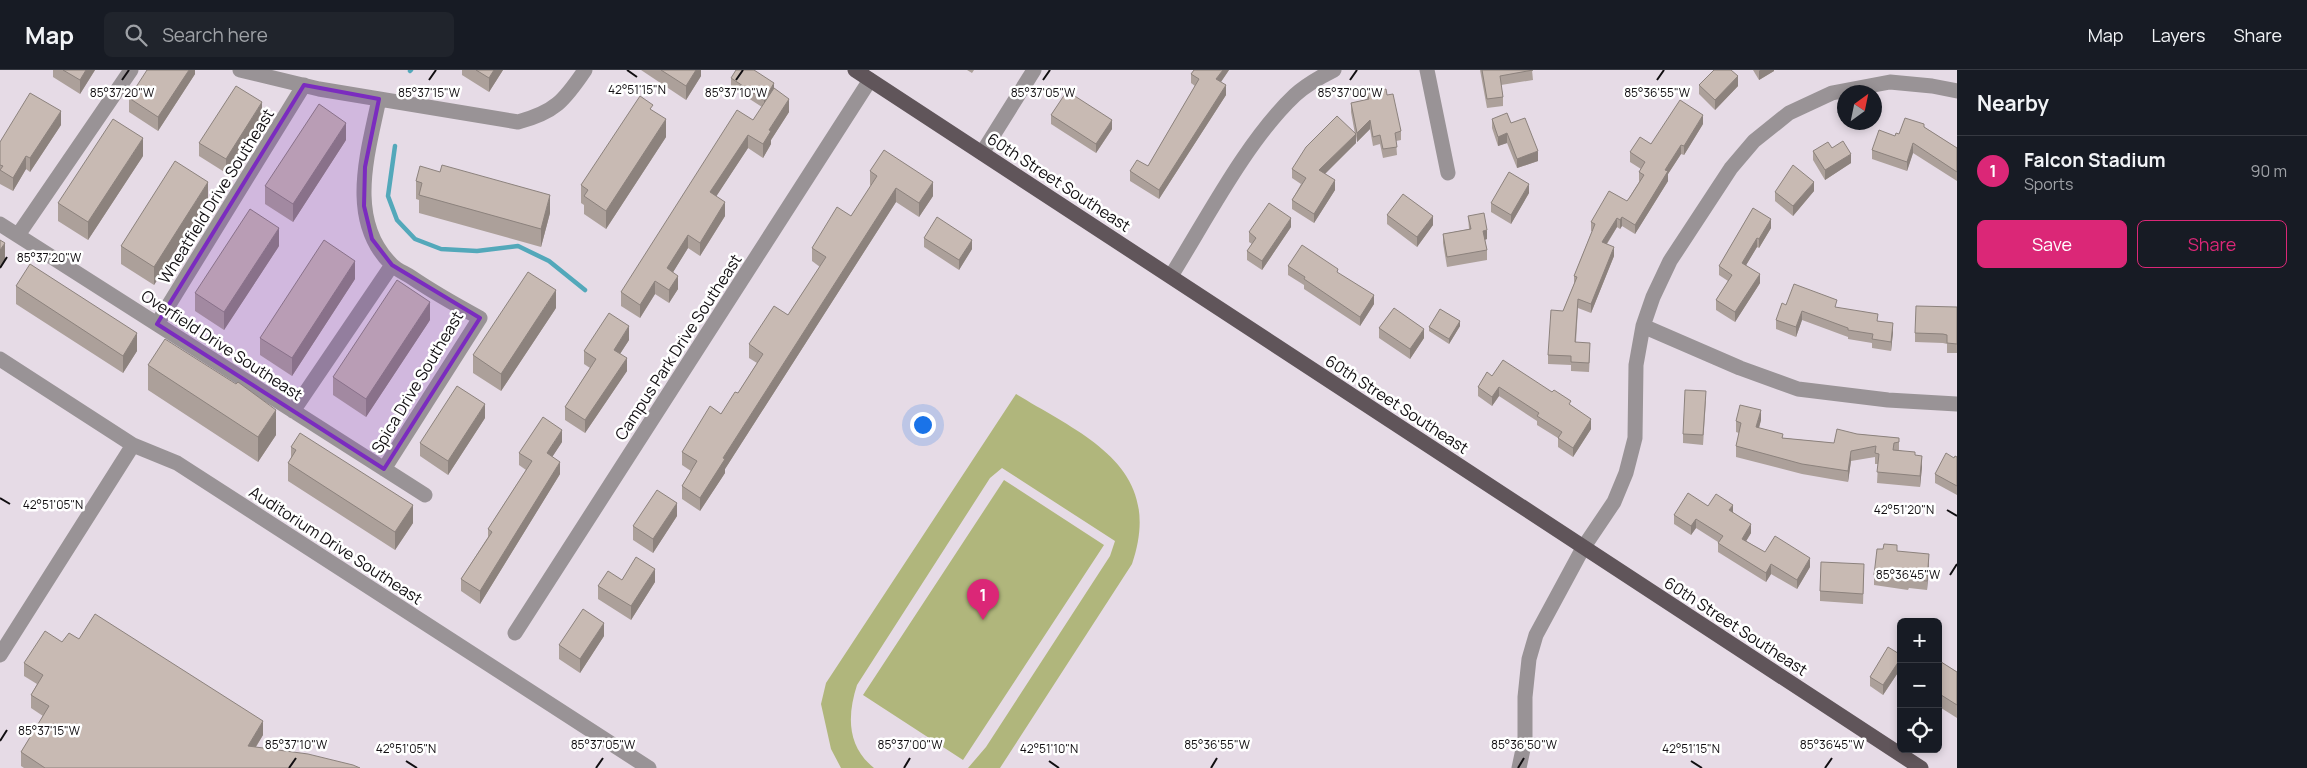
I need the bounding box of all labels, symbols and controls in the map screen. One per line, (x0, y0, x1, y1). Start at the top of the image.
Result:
search box (104, 12, 454, 57)
text: Map (25, 18, 74, 51)
icon: search (122, 21, 150, 49)
text: Search here (162, 22, 268, 48)
text: Map (2088, 23, 2123, 47)
text: Layers (2151, 23, 2205, 47)
text: Share (2233, 23, 2282, 47)
text: 42°51'15"N (608, 81, 666, 98)
text: 85°37'20"W (90, 84, 155, 101)
text: 85°37'15"W (398, 84, 461, 101)
text: 85°37'10"W (705, 84, 768, 101)
text: 85°37'05"W (1011, 84, 1076, 101)
text: 85°37'00"W (1317, 84, 1383, 101)
text: 85°36'55"W (1624, 84, 1691, 101)
north arrow (1837, 85, 1882, 130)
text: Nearby (1977, 89, 2049, 117)
street label: Wheatfield Drive Southeast (153, 104, 279, 288)
street label: 60th Street Southeast (983, 127, 1135, 237)
text: Falcon Stadium (2024, 147, 2166, 173)
text: 1 (1989, 160, 1997, 182)
text: 90 m (2251, 160, 2287, 182)
text: Sports (2024, 173, 2073, 195)
button: Save (1977, 220, 2127, 268)
button: Share (2137, 220, 2287, 268)
text: 85°37'20"W (17, 249, 82, 266)
street label: Campus Park Drive Southeast (609, 250, 747, 444)
street label: Overfield Drive Southeast (137, 285, 307, 405)
street label: Spica Drive Southeast (366, 307, 468, 457)
street label: 60th Street Southeast (1321, 349, 1473, 459)
your location (910, 412, 936, 438)
street label: Auditorium Drive Southeast (245, 481, 427, 609)
text: 42°51'05"N (23, 496, 83, 513)
text: 42°51'20"N (1874, 501, 1934, 518)
text: 85°36'45"W (1876, 566, 1941, 583)
street label: 60th Street Southeast (1660, 571, 1812, 681)
pin: 1 (967, 579, 999, 620)
map controls (1897, 618, 1942, 753)
button: + (1897, 618, 1942, 663)
button: − (1897, 663, 1942, 708)
button: locate (1897, 708, 1942, 753)
text: 85°37'15"W (18, 722, 81, 739)
text: 85°37'10"W (265, 736, 328, 753)
text: 85°37'05"W (571, 736, 636, 753)
text: 85°37'00"W (877, 736, 943, 753)
text: 85°36'55"W (1184, 736, 1251, 753)
text: 85°36'50"W (1491, 736, 1558, 753)
text: 85°36'45"W (1800, 736, 1865, 753)
text: 42°51'05"N (376, 740, 436, 757)
text: 42°51'10"N (1020, 740, 1078, 757)
text: 42°51'15"N (1662, 740, 1720, 757)

